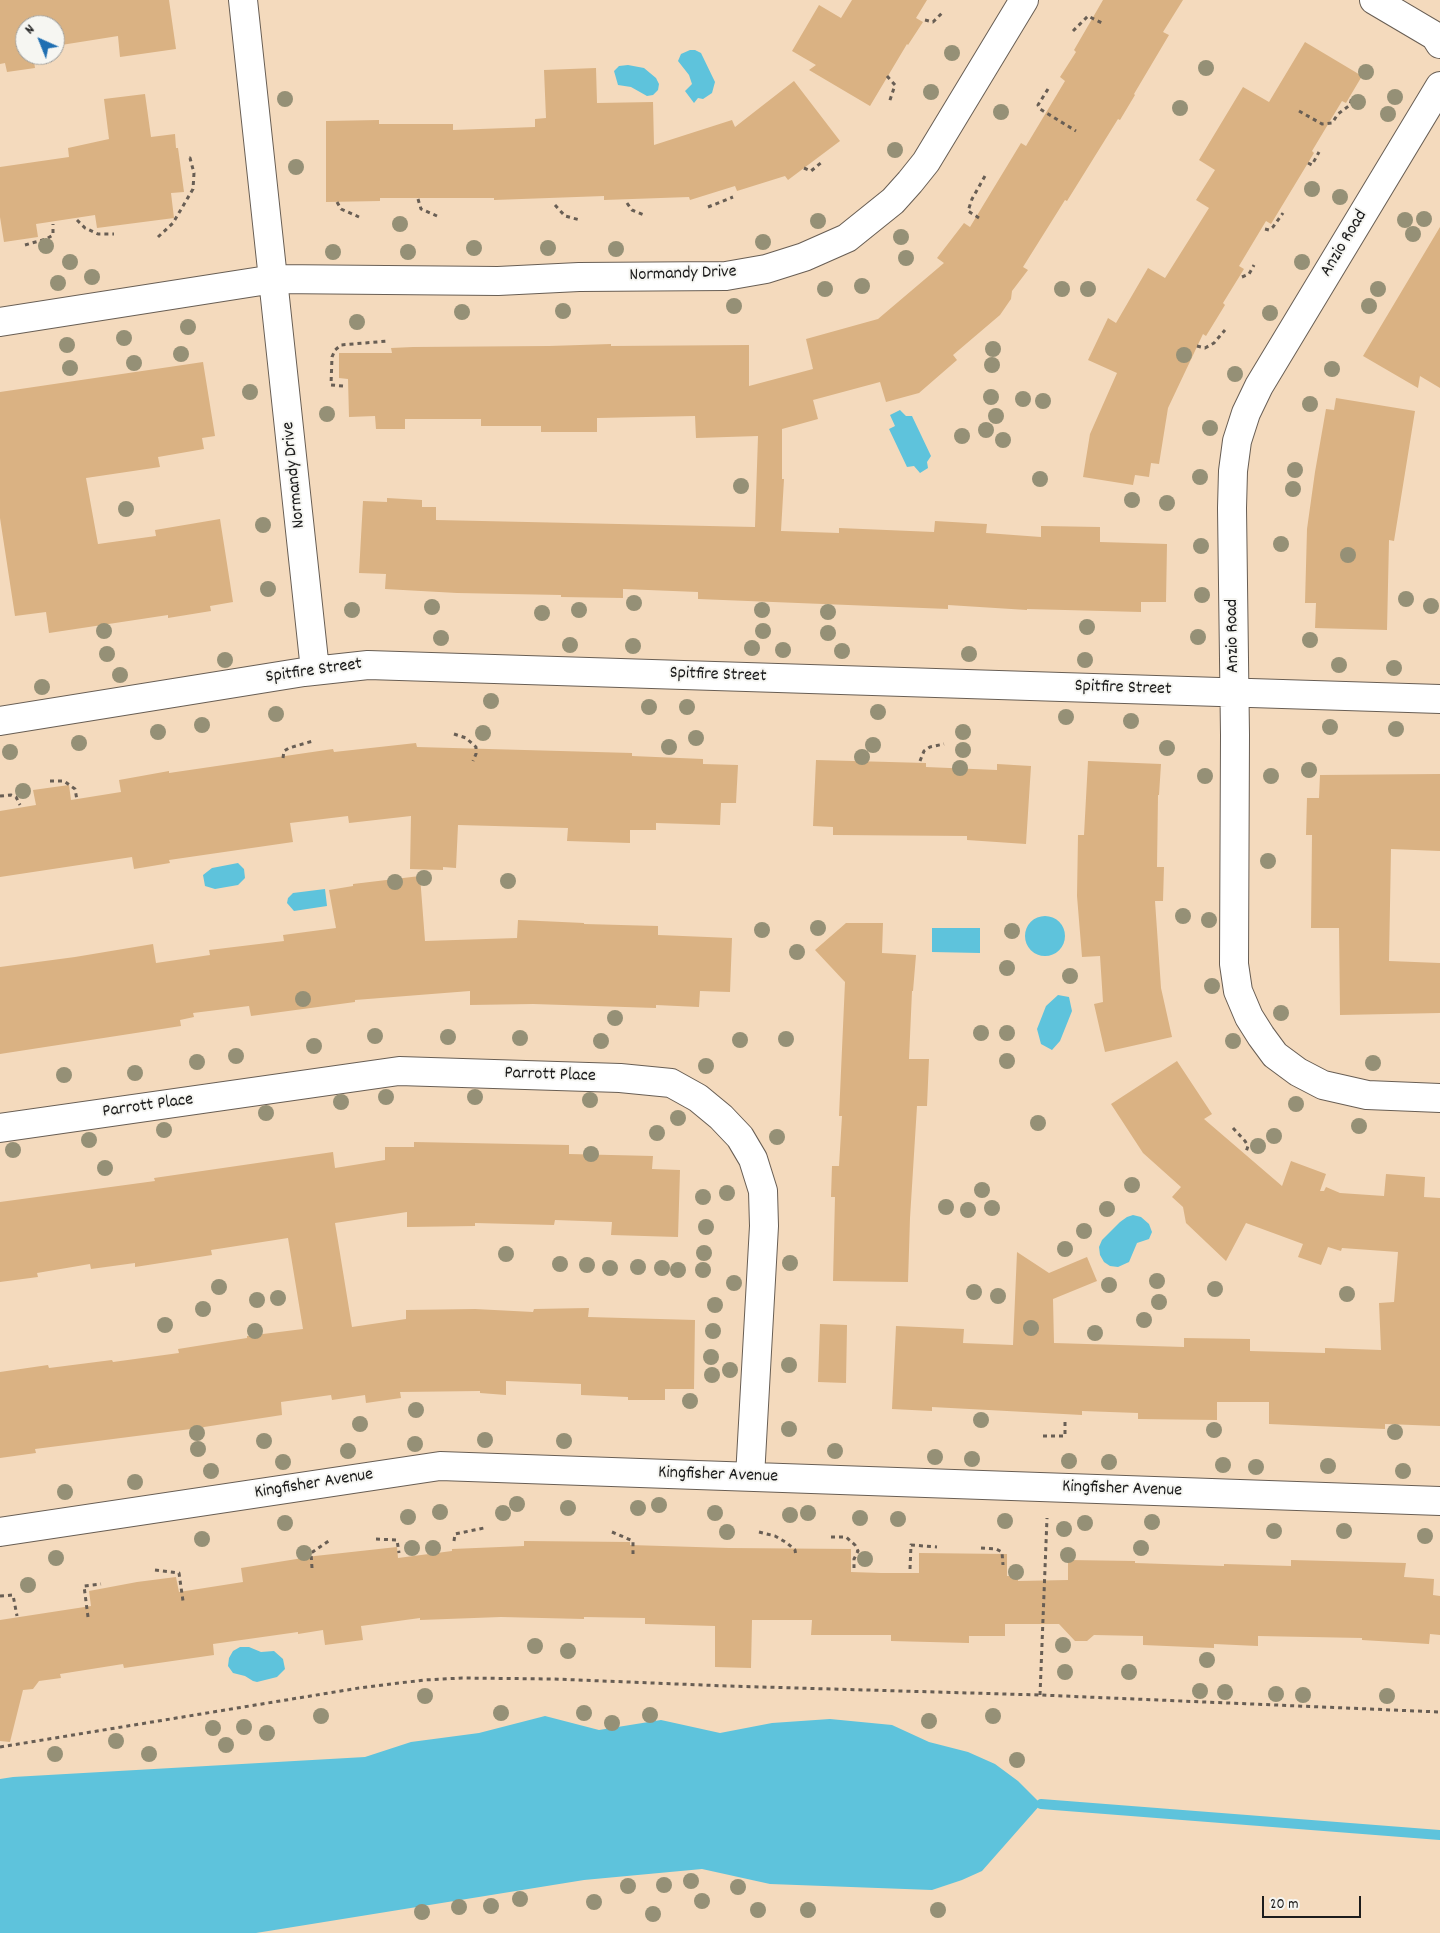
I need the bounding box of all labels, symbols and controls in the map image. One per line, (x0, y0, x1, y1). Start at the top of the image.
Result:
north arrow (15, 15, 65, 65)
text: N (21, 20, 40, 40)
street label: Anzio Road (1317, 207, 1373, 281)
street label: Normandy Drive (629, 262, 737, 288)
street label: Normandy Drive (279, 421, 311, 529)
street label: Anzio Road (1223, 599, 1245, 673)
street label: Spitfire Street (264, 655, 364, 689)
street label: Spitfire Street (669, 664, 767, 688)
street label: Spitfire Street (1074, 677, 1172, 701)
street label: Parrott Place (504, 1064, 596, 1088)
street label: Parrott Place (101, 1090, 195, 1124)
street label: Kingfisher Avenue (658, 1463, 778, 1489)
street label: Kingfisher Avenue (253, 1465, 375, 1505)
street label: Kingfisher Avenue (1062, 1477, 1182, 1503)
scale bar (1265, 1886, 1364, 1918)
text: 20 m (1270, 1894, 1298, 1916)

